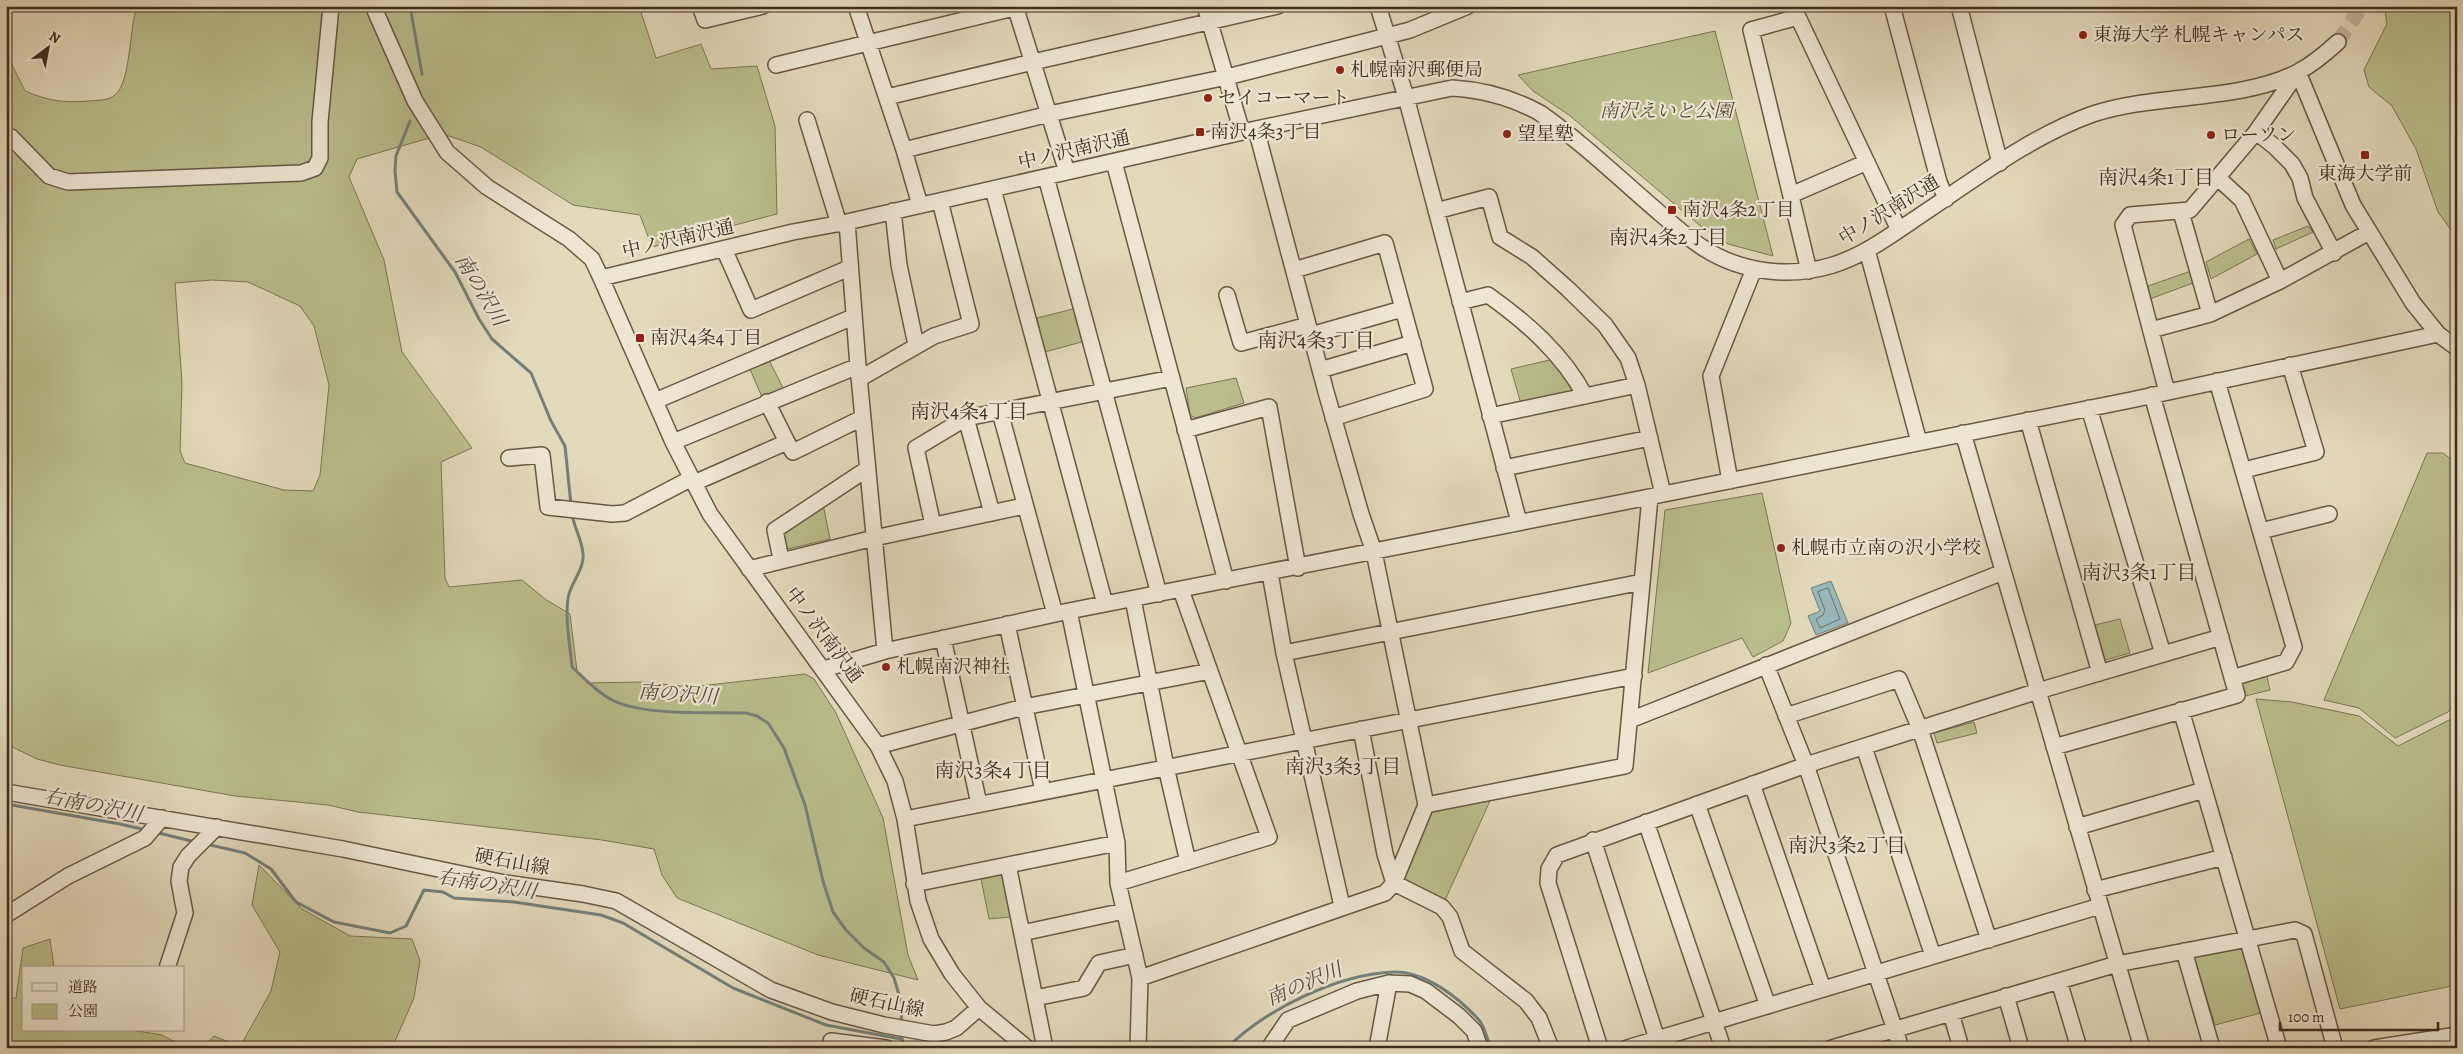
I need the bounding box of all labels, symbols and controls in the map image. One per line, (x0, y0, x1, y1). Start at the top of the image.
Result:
north arrow (22, 22, 72, 72)
place label: 東海大学 札幌キャンパス (2093, 22, 2304, 48)
text: N (45, 27, 64, 48)
marker: 東海大学 札幌キャンパス (2077, 29, 2089, 41)
place label: 札幌南沢郵便局 (1350, 57, 1483, 83)
marker: 札幌南沢郵便局 (1334, 64, 1346, 76)
place label: セイコーマート (1218, 85, 1350, 111)
marker: セイコーマート (1202, 92, 1214, 104)
park label: 南沢えいと公園 (1599, 98, 1735, 124)
place label: 南沢4条3丁目 (1210, 119, 1322, 145)
place label: 望星塾 (1517, 121, 1574, 147)
place label: ローソン (2221, 122, 2296, 148)
street label: 中ノ沢南沢通 (1016, 125, 1132, 175)
marker: 南沢4条3丁目 (1194, 126, 1206, 138)
marker: 望星塾 (1501, 128, 1513, 140)
marker: ローソン (2205, 129, 2217, 141)
marker: 東海大学前 (2359, 149, 2371, 161)
place label: 東海大学前 (2317, 161, 2413, 187)
district label: 南沢4条1丁目 (2098, 164, 2214, 191)
street label: 中ノ沢南沢通 (1834, 169, 1944, 251)
place label: 南沢4条2丁目 (1682, 197, 1795, 223)
marker: 南沢4条2丁目 (1666, 204, 1678, 216)
street label: 中ノ沢南沢通 (620, 214, 736, 264)
district label: 南沢4条2丁目 (1609, 224, 1727, 251)
water label: 南の沢川 (449, 249, 514, 333)
place label: 南沢4条4丁目 (650, 325, 762, 351)
district label: 南沢4条3丁目 (1257, 327, 1375, 354)
marker: 南沢4条4丁目 (634, 332, 646, 344)
district label: 南沢4条4丁目 (910, 398, 1028, 425)
place label: 札幌市立南の沢小学校 (1791, 535, 1981, 561)
marker: 札幌市立南の沢小学校 (1775, 542, 1787, 554)
district label: 南沢3条1丁目 (2081, 559, 2197, 586)
street label: 中ノ沢南沢通 (779, 582, 869, 688)
place label: 札幌南沢神社 (896, 654, 1010, 680)
marker: 札幌南沢神社 (880, 661, 892, 673)
water label: 南の沢川 (637, 678, 721, 710)
district label: 南沢3条3丁目 (1285, 753, 1401, 780)
district label: 南沢3条4丁目 (934, 757, 1052, 784)
water label: 右南の沢川 (41, 782, 147, 828)
district label: 南沢3条2丁目 (1788, 832, 1906, 859)
street label: 硬石山線 (472, 843, 552, 881)
water label: 右南の沢川 (436, 863, 540, 905)
water label: 南の沢川 (1262, 955, 1348, 1012)
legend (22, 966, 185, 1032)
text: 道路 (68, 977, 98, 997)
street label: 硬石山線 (847, 982, 927, 1024)
scale bar (2280, 999, 2438, 1031)
text: 公園 (68, 1001, 98, 1021)
text: 100 m (2288, 1007, 2325, 1027)

